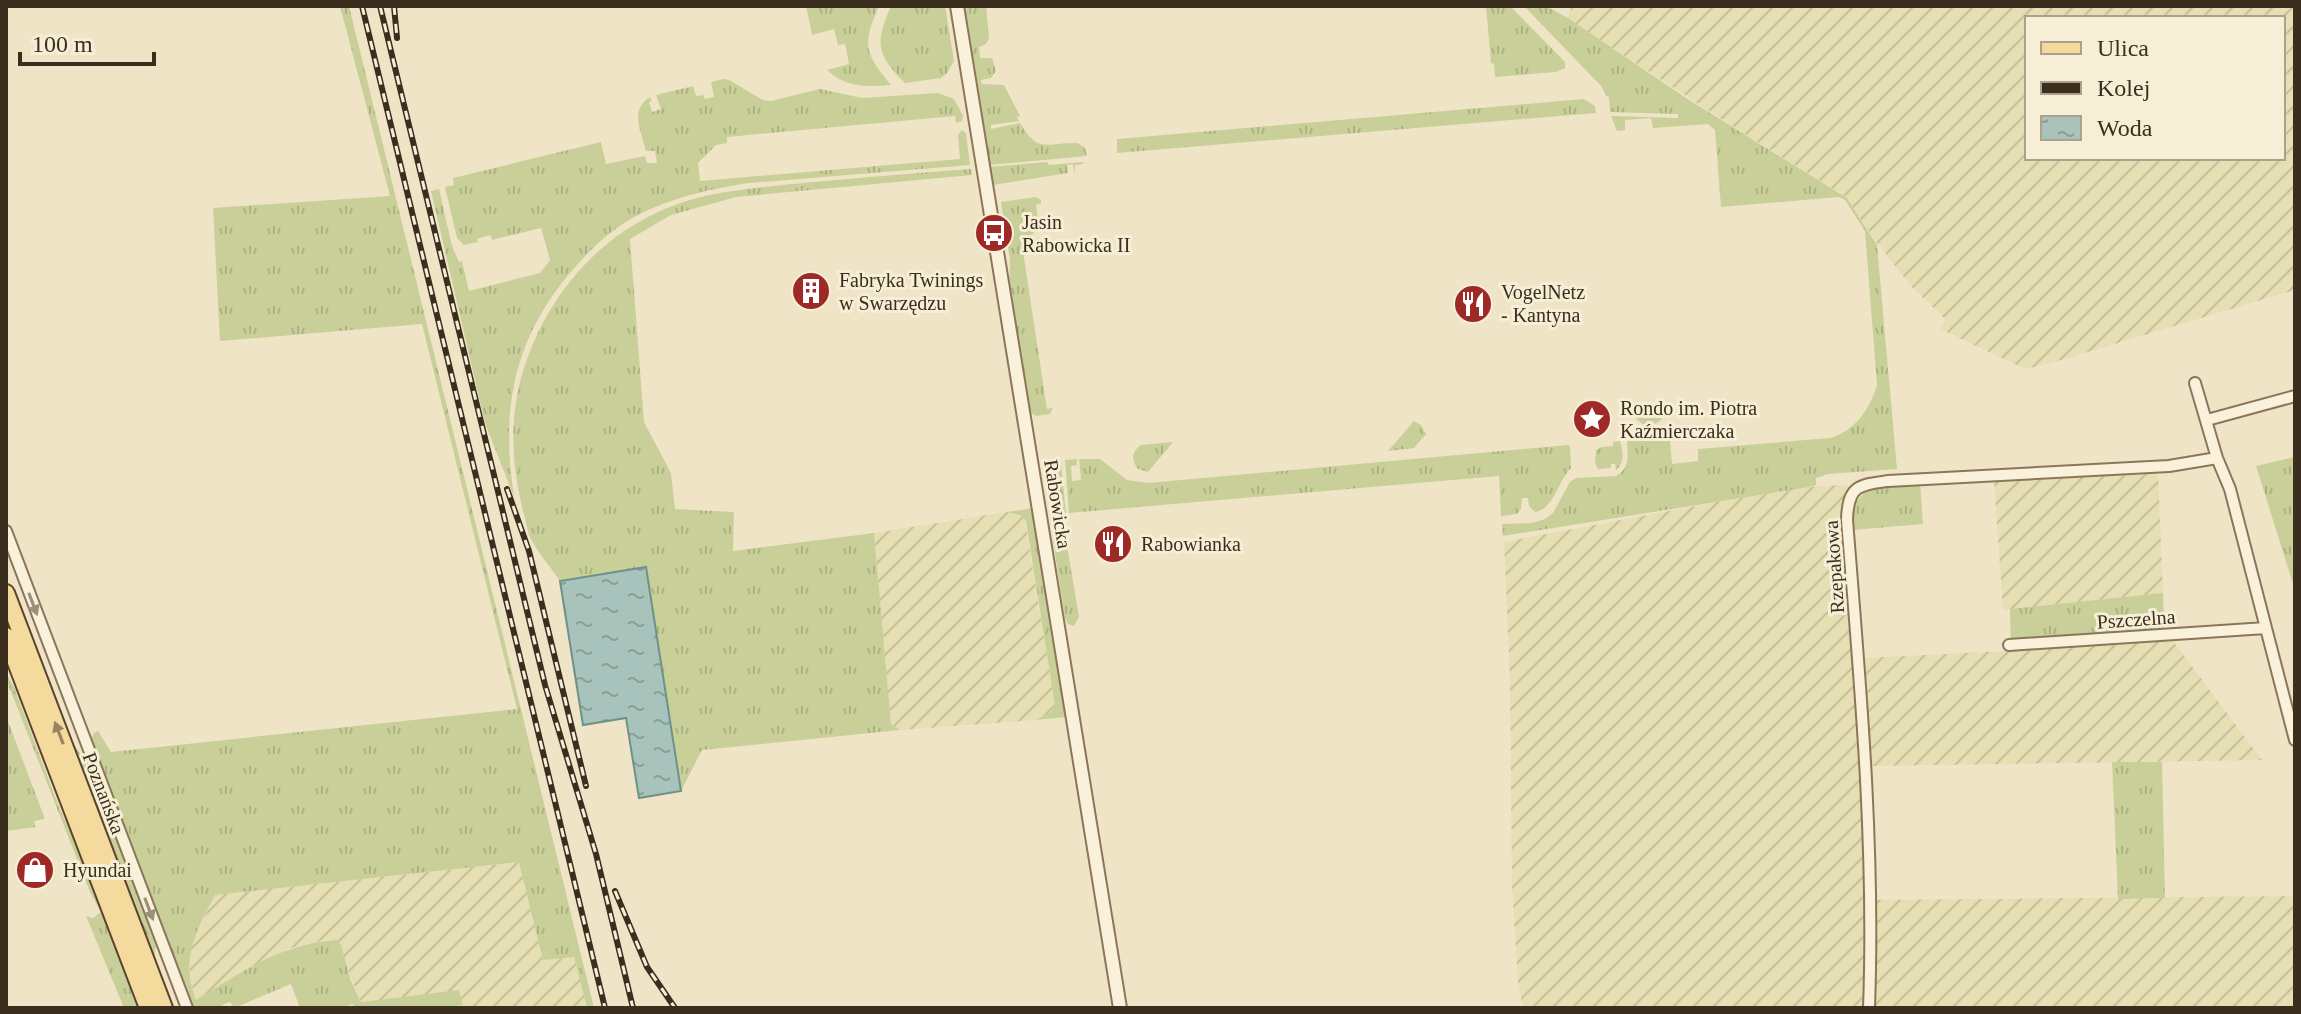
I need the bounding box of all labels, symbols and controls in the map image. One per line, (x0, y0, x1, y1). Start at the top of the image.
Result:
scale bar (20, 16, 154, 66)
legend (2025, 16, 2285, 160)
text: 100 m (32, 31, 93, 57)
text: Ulica (2097, 35, 2149, 61)
text: Kolej (2097, 75, 2150, 101)
text: Woda (2097, 115, 2153, 141)
place label: Jasin Rabowicka II (1022, 211, 1130, 256)
bus stop icon: Jasin Rabowicka II (973, 212, 1015, 254)
place label: Fabryka Twinings w Swarzędzu (839, 269, 984, 315)
building icon: Fabryka Twinings w Swarzędzu (790, 270, 832, 312)
place label: VogelNetz - Kantyna (1501, 281, 1585, 327)
restaurant icon: VogelNetz - Kantyna (1452, 283, 1494, 325)
place label: Rondo im. Piotra Kaźmierczaka (1620, 397, 1757, 442)
place icon: Rondo im. Piotra Kaźmierczaka (1571, 398, 1613, 440)
street label: Rabowicka (1040, 458, 1076, 550)
street label: Rzepakowa (1820, 520, 1849, 614)
restaurant icon: Rabowianka (1092, 523, 1134, 565)
place label: Rabowianka (1141, 533, 1241, 555)
one-way arrow (27, 592, 40, 616)
street label: Pszczelna (2096, 605, 2176, 633)
one-way arrow (52, 721, 65, 745)
street label: Poznańska (78, 749, 130, 837)
shop icon: Hyundai (14, 849, 56, 891)
place label: Hyundai (63, 859, 132, 882)
one-way arrow (143, 897, 156, 921)

